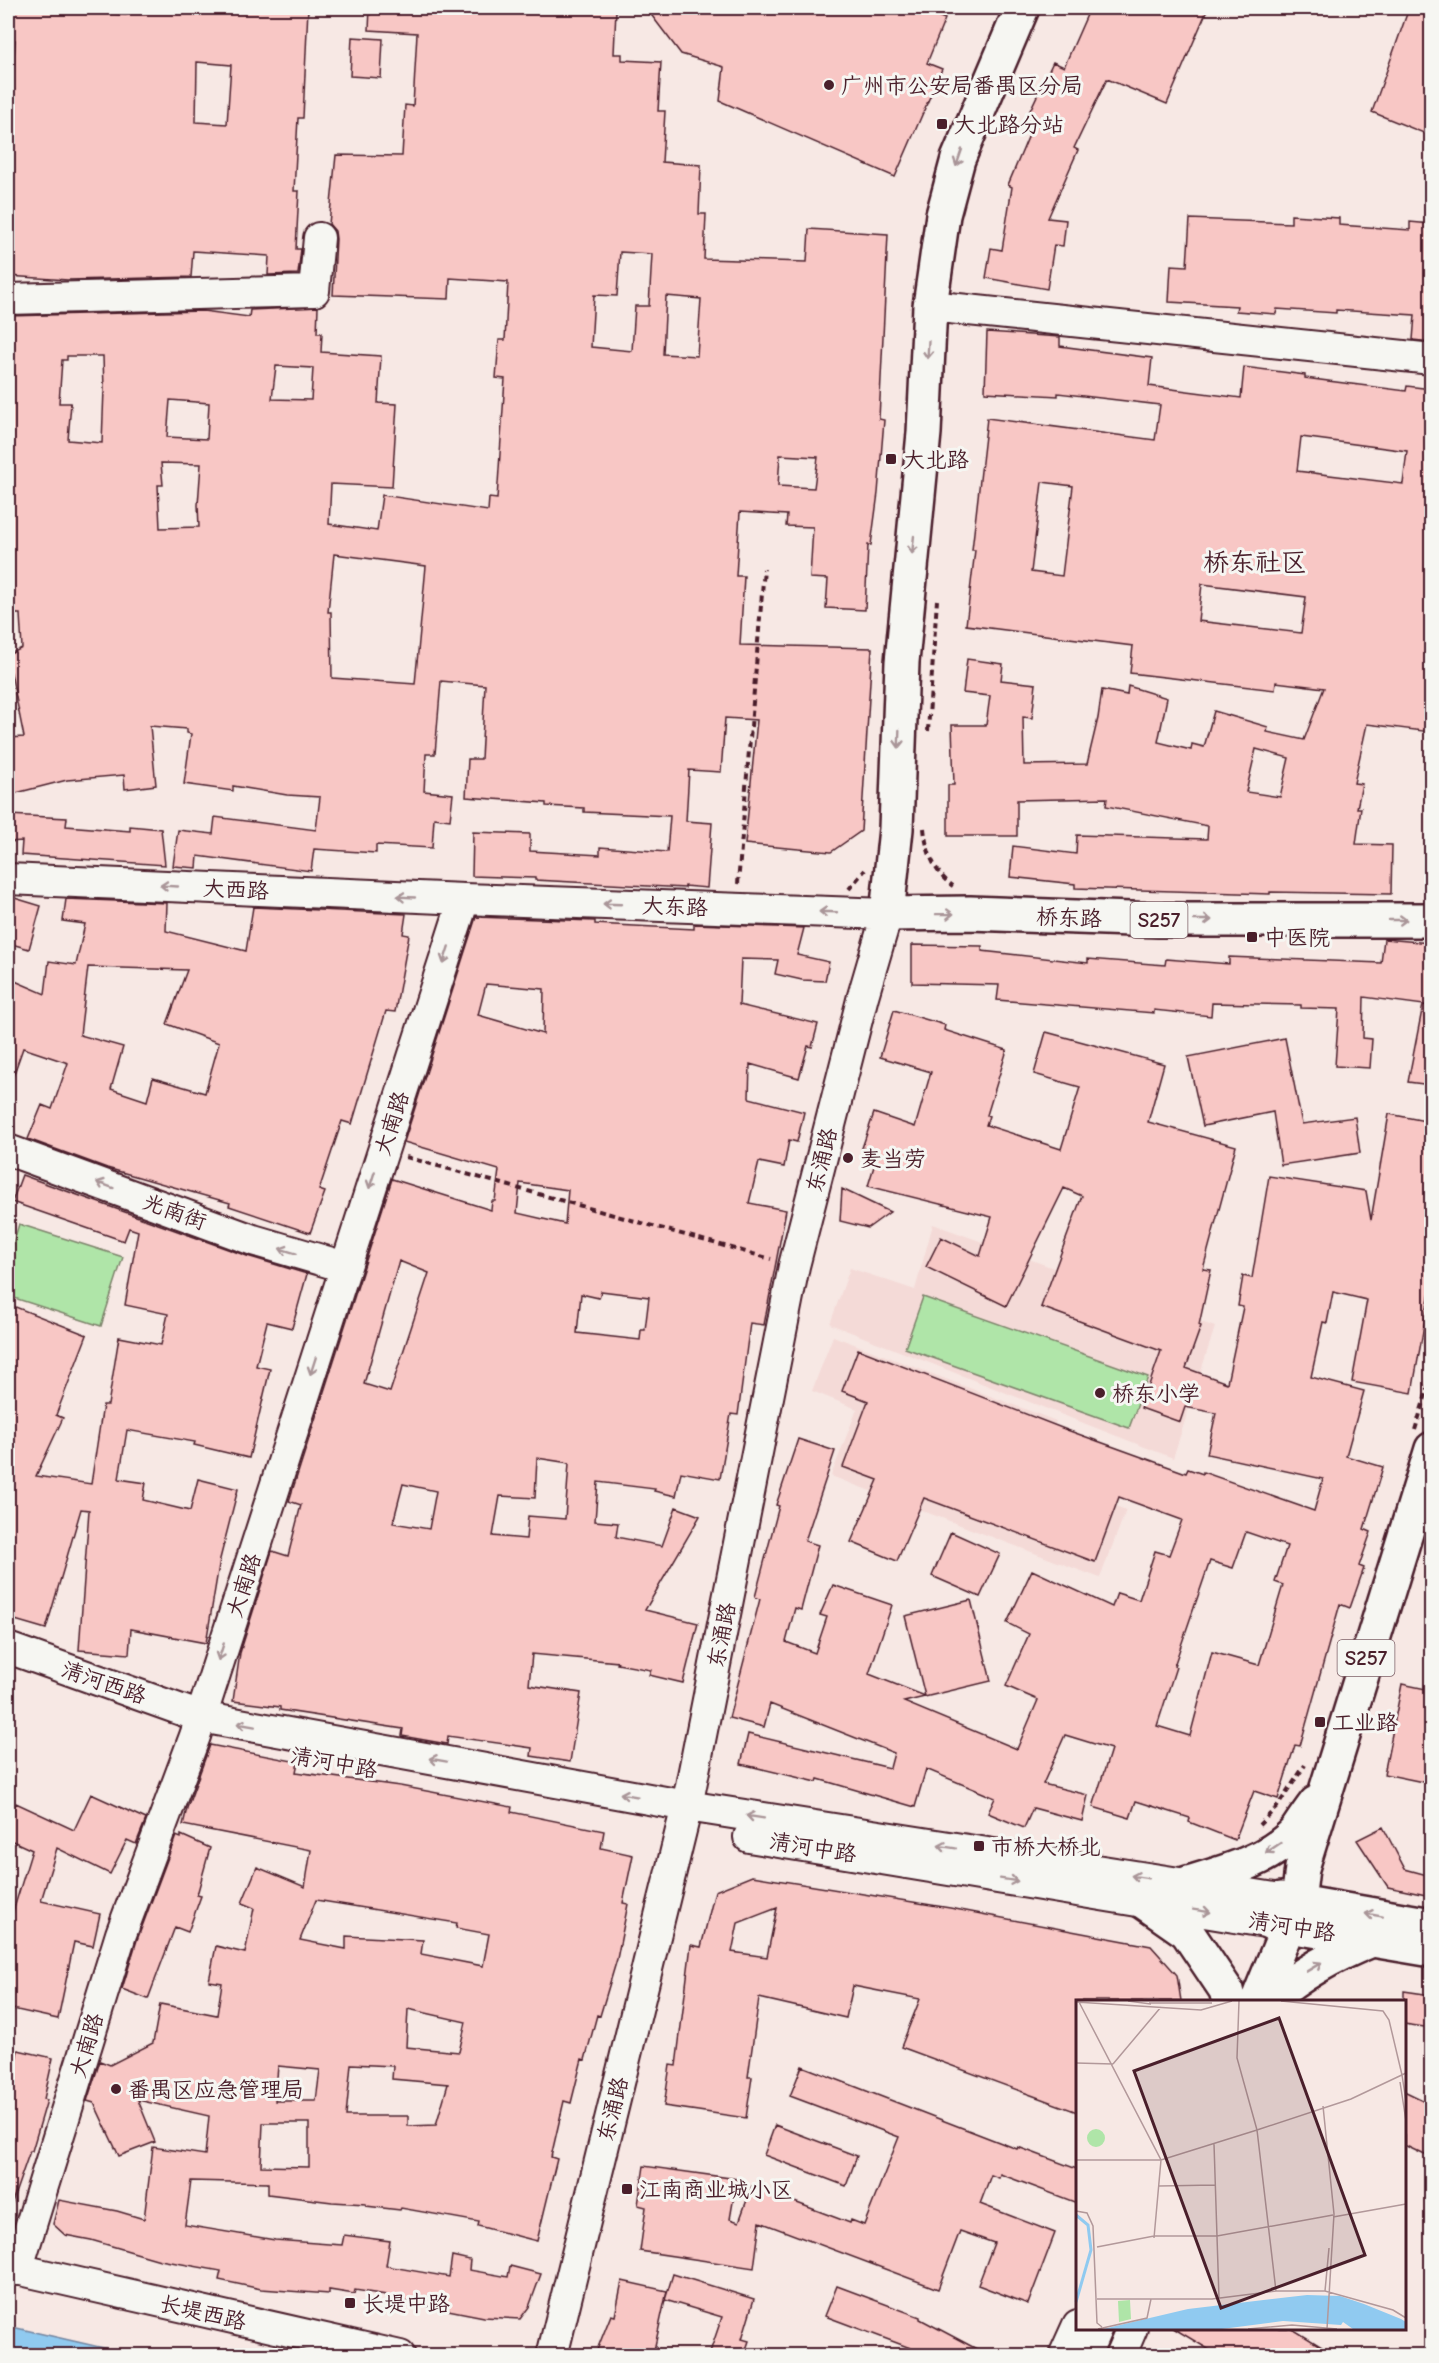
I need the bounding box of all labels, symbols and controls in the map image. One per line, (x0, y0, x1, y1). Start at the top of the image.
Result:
place label: 广州市公安局番禺区分局 (841, 73, 1083, 99)
marker: 广州市公安局番禺区分局 (822, 78, 836, 92)
place label: 大北路分站 (954, 112, 1064, 138)
marker: 大北路分站 (935, 117, 949, 131)
one-way arrow (953, 149, 964, 168)
one-way arrow (923, 340, 934, 360)
place label: 大北路 (903, 447, 969, 473)
marker: 大北路 (884, 452, 898, 466)
one-way arrow (907, 534, 918, 554)
district label: 桥东社区 (1203, 548, 1307, 578)
one-way arrow (893, 728, 905, 748)
street label: 大西路 (202, 875, 270, 905)
one-way arrow (159, 881, 179, 892)
one-way arrow (396, 891, 416, 902)
street label: 大东路 (642, 893, 708, 921)
one-way arrow (603, 899, 623, 910)
road number: S257 (1130, 902, 1188, 938)
street label: 桥东路 (1036, 904, 1102, 932)
one-way arrow (819, 906, 839, 917)
one-way arrow (935, 908, 955, 920)
one-way arrow (1193, 914, 1213, 926)
one-way arrow (1388, 914, 1408, 926)
place label: 中医院 (1264, 925, 1330, 951)
marker: 中医院 (1245, 930, 1259, 944)
one-way arrow (440, 945, 451, 964)
street label: 大南路 (369, 1088, 415, 1159)
street label: 东涌路 (801, 1125, 843, 1195)
place label: 麦当劳 (860, 1146, 926, 1172)
marker: 麦当劳 (841, 1151, 855, 1165)
one-way arrow (366, 1170, 377, 1189)
one-way arrow (96, 1179, 115, 1190)
street label: 光南街 (139, 1188, 210, 1235)
one-way arrow (279, 1245, 298, 1256)
one-way arrow (307, 1356, 318, 1375)
place label: 桥东小学 (1112, 1381, 1200, 1407)
marker: 桥东小学 (1093, 1386, 1107, 1400)
street label: 大南路 (221, 1550, 267, 1621)
street label: 东涌路 (703, 1600, 741, 1670)
road number: S257 (1338, 1640, 1394, 1676)
one-way arrow (215, 1642, 226, 1661)
street label: 清河西路 (58, 1656, 150, 1710)
place label: 工业路 (1332, 1710, 1398, 1736)
marker: 工业路 (1313, 1715, 1327, 1729)
one-way arrow (236, 1719, 256, 1730)
street label: 清河中路 (288, 1743, 379, 1783)
one-way arrow (428, 1754, 448, 1765)
one-way arrow (620, 1789, 640, 1800)
one-way arrow (745, 1811, 765, 1822)
street label: 清河中路 (767, 1828, 858, 1868)
place label: 市桥大桥北 (991, 1834, 1101, 1860)
marker: 市桥大桥北 (972, 1839, 986, 1853)
one-way arrow (938, 1841, 958, 1852)
one-way arrow (1265, 1842, 1282, 1854)
one-way arrow (1131, 1872, 1150, 1883)
one-way arrow (999, 1875, 1018, 1886)
one-way arrow (1191, 1906, 1211, 1917)
street label: 清河中路 (1246, 1907, 1337, 1947)
one-way arrow (1365, 1909, 1384, 1920)
one-way arrow (1305, 1961, 1322, 1973)
inset map (1076, 2000, 1406, 2330)
street label: 大南路 (65, 2010, 109, 2081)
street label: 东涌路 (592, 2074, 634, 2144)
place label: 番禺区应急管理局 (128, 2077, 304, 2103)
marker: 番禺区应急管理局 (109, 2082, 123, 2096)
place label: 江南商业城小区 (639, 2177, 793, 2203)
marker: 江南商业城小区 (620, 2182, 634, 2196)
street label: 长堤西路 (157, 2290, 249, 2336)
place label: 长堤中路 (362, 2291, 450, 2317)
marker: 长堤中路 (343, 2296, 357, 2310)

